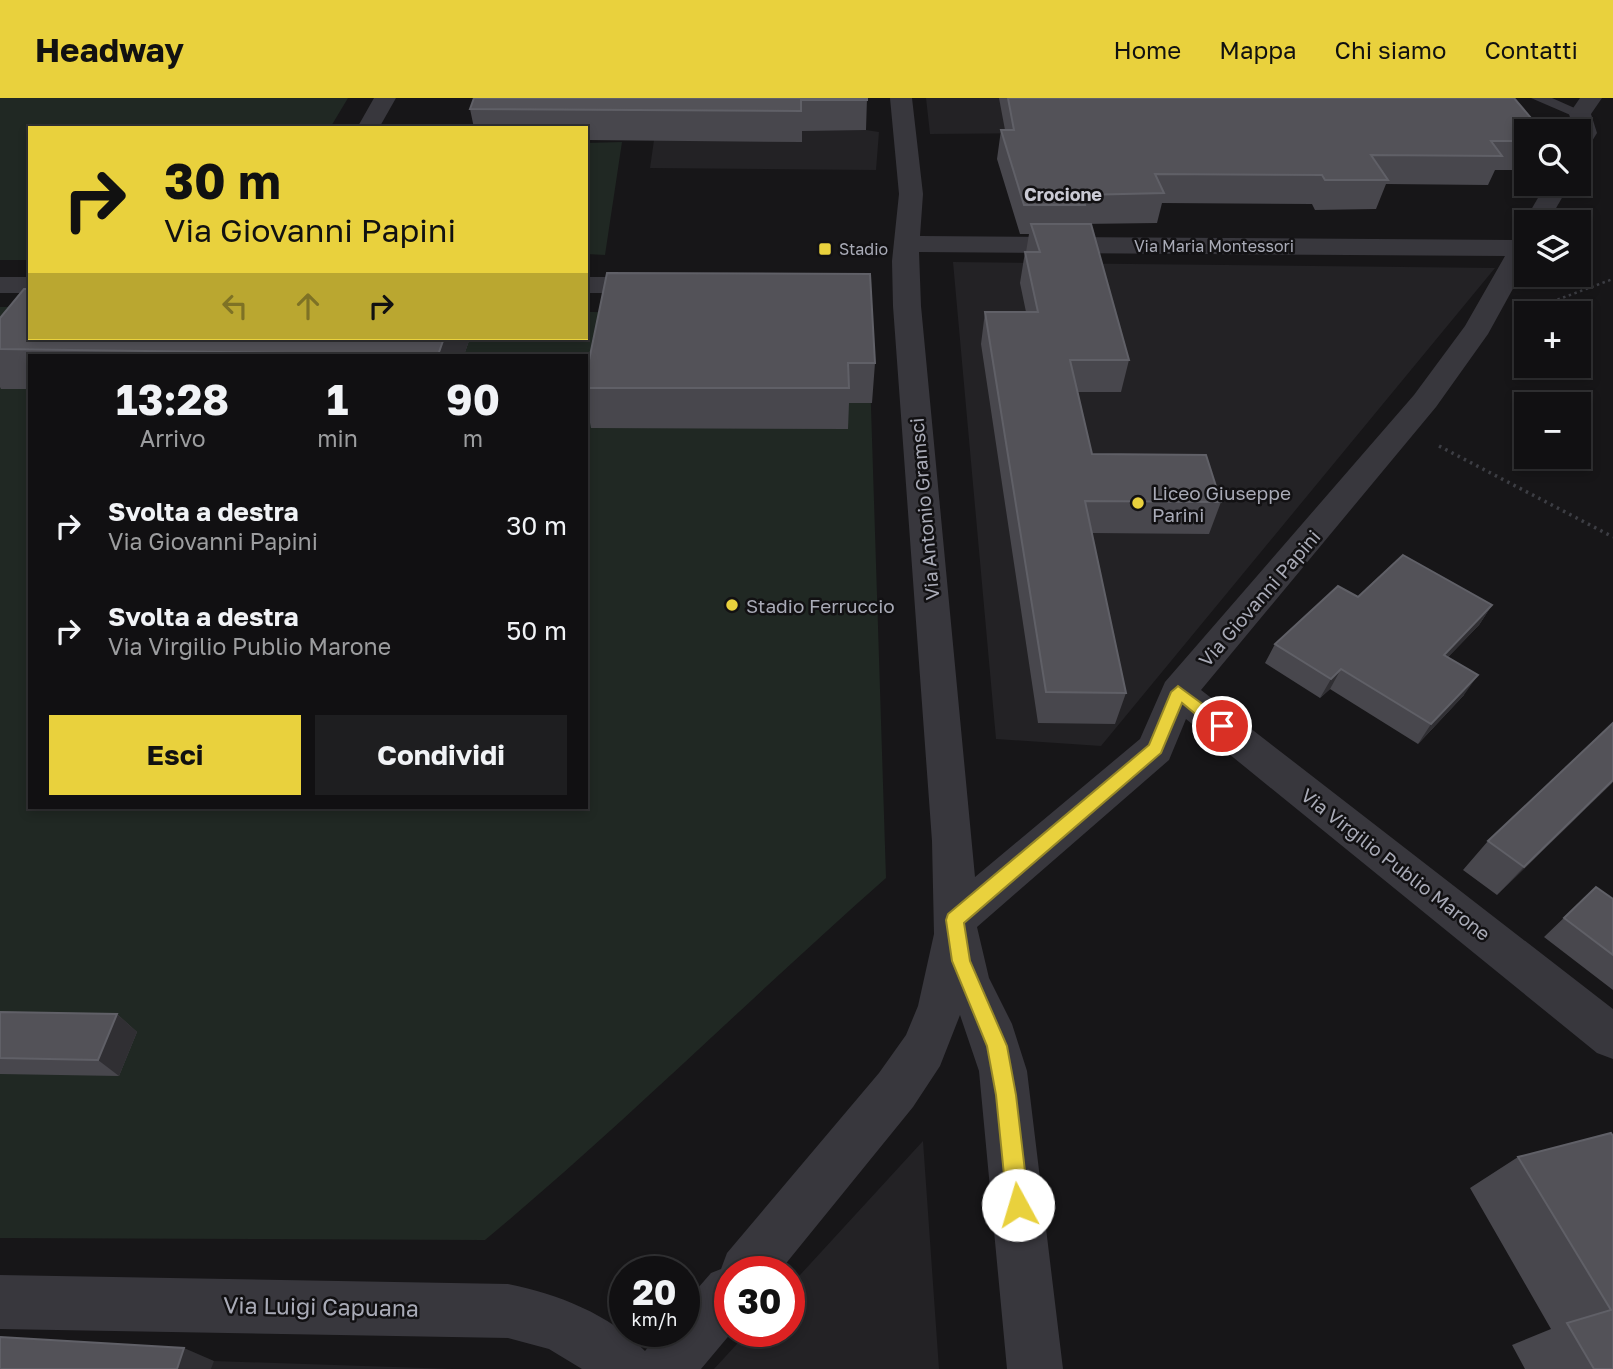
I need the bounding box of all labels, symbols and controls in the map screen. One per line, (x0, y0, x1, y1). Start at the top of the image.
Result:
text: Headway (35, 30, 184, 69)
text: Home (1113, 35, 1181, 64)
text: Mappa (1219, 35, 1297, 64)
text: Chi siamo (1335, 35, 1446, 64)
text: Contatti (1484, 35, 1578, 64)
map controls (1514, 119, 1591, 469)
button: search (1514, 119, 1591, 196)
text: 30 m (164, 151, 281, 210)
icon: right (49, 154, 140, 245)
district label: Crocione (1024, 183, 1102, 205)
button: layers (1514, 210, 1591, 287)
text: Via Giovanni Papini (164, 211, 456, 249)
street label: Via Maria Montessori (1134, 236, 1294, 256)
place label: Stadio (839, 239, 888, 259)
marker: Stadio (817, 241, 833, 257)
icon: left (216, 287, 254, 325)
icon: ahead (289, 287, 327, 325)
icon: right (362, 287, 400, 325)
button: + (1514, 301, 1591, 378)
text: 13:28 (116, 374, 229, 424)
text: 1 (327, 374, 348, 424)
text: 90 (446, 374, 500, 424)
button: − (1514, 392, 1591, 469)
street label: Via Antonio Gramsci (905, 417, 943, 601)
text: Arrivo (140, 424, 206, 452)
text: min (317, 424, 358, 452)
text: m (463, 424, 483, 452)
place label: Liceo Giuseppe Parini (1152, 481, 1291, 526)
marker: Liceo Giuseppe Parini (1130, 495, 1146, 511)
text: Svolta a destra (108, 496, 299, 527)
icon: right (49, 507, 87, 545)
text: 30 m (506, 510, 567, 541)
street label: Via Giovanni Papini (1193, 525, 1325, 671)
text: Via Giovanni Papini (108, 527, 318, 555)
place label: Stadio Ferruccio (746, 594, 895, 617)
marker: Stadio Ferruccio (724, 597, 740, 613)
text: Svolta a destra (108, 601, 299, 632)
icon: right (49, 612, 87, 650)
text: 50 m (506, 615, 567, 646)
text: Via Virgilio Publio Marone (108, 632, 391, 660)
pin (1192, 696, 1252, 756)
icon: arrive (1203, 707, 1241, 745)
button: Esci (49, 715, 301, 795)
button: Condividi (315, 715, 567, 795)
street label: Via Virgilio Publio Marone (1297, 783, 1495, 945)
position arrow (981, 1168, 1055, 1242)
speed limit sign: 30 (714, 1256, 805, 1347)
text: 20 (632, 1271, 677, 1313)
street label: Via Luigi Capuana (223, 1290, 419, 1322)
text: km/h (632, 1308, 677, 1330)

